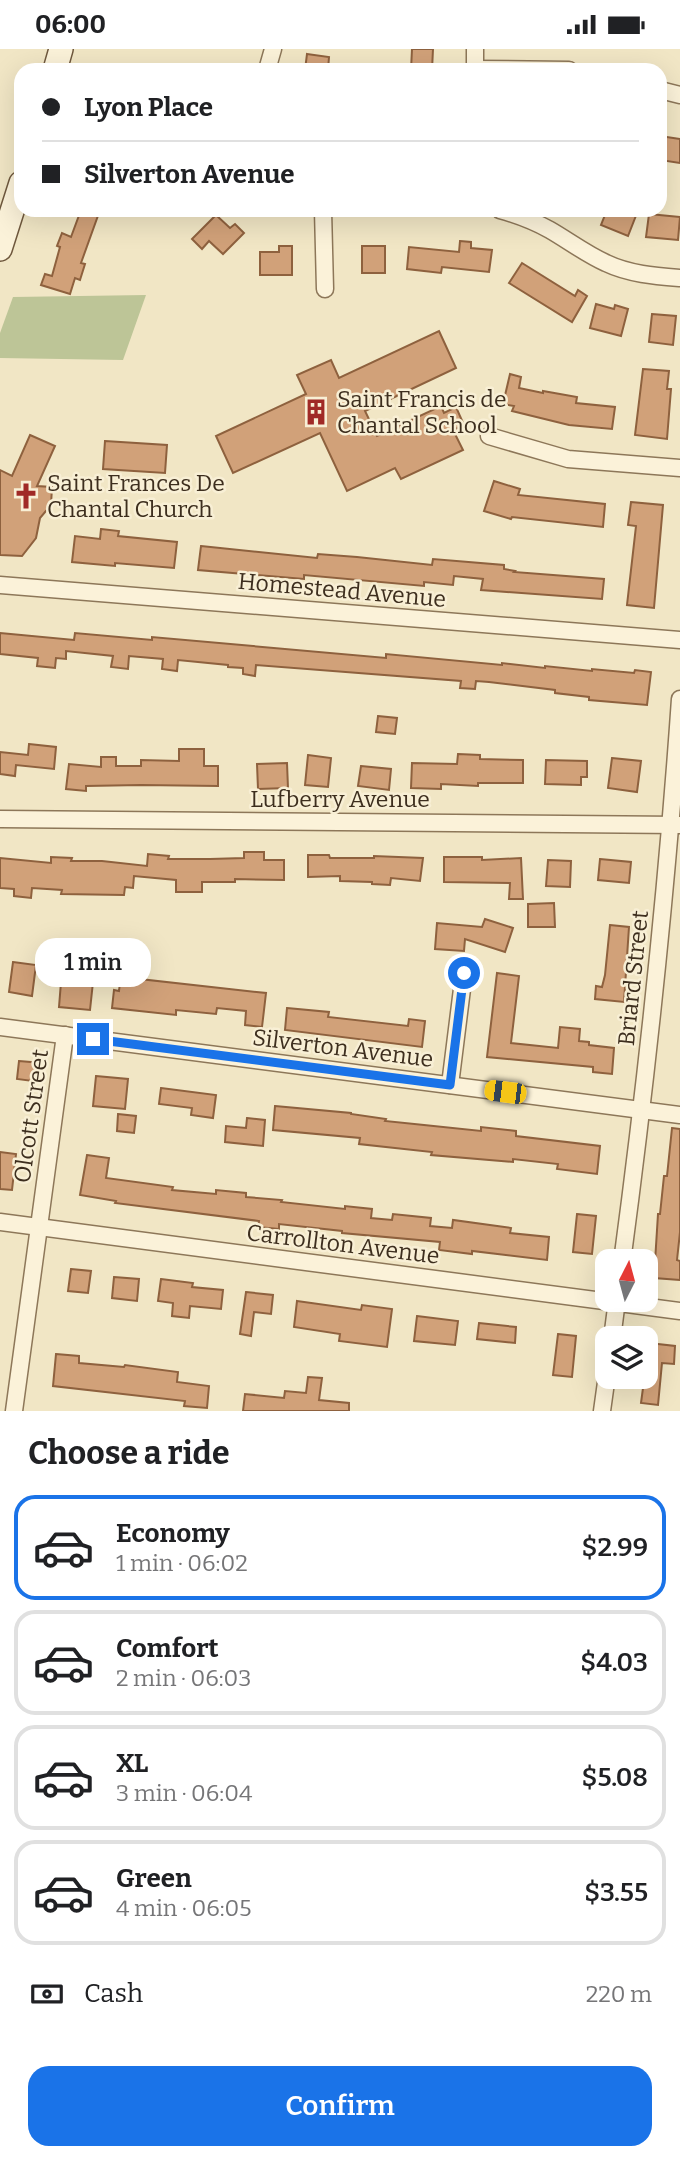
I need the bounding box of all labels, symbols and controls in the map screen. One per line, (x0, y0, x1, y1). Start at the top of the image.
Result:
text: 06:00 (35, 9, 106, 40)
text: Lyon Place (84, 92, 213, 123)
text: Silverton Avenue (84, 159, 295, 190)
place label: Saint Francis de Chantal School (337, 385, 506, 439)
building icon: Saint Francis de Chantal School (301, 397, 331, 427)
place label: Saint Frances De Chantal Church (47, 469, 225, 523)
church icon: Saint Frances De Chantal Church (11, 481, 41, 511)
street label: Homestead Avenue (237, 567, 447, 613)
street label: Lufberry Avenue (250, 785, 430, 813)
street label: Briard Street (612, 909, 654, 1047)
callout: 1 min (35, 937, 151, 986)
text: 1 min (64, 948, 122, 976)
route start (448, 957, 480, 989)
route end (77, 1023, 109, 1055)
street label: Silverton Avenue (251, 1023, 435, 1073)
street label: Olcott Street (8, 1048, 54, 1184)
car (483, 1079, 528, 1105)
street label: Carrollton Avenue (245, 1218, 441, 1270)
north arrow (595, 1249, 658, 1313)
map controls (595, 1249, 658, 1389)
button: layers (595, 1326, 658, 1389)
text: Choose a ride (28, 1434, 229, 1472)
icon: car (32, 1516, 95, 1579)
text: Economy (116, 1518, 230, 1549)
text: $2.99 (582, 1532, 648, 1563)
text: 1 min · 06:02 (116, 1549, 248, 1577)
icon: car (32, 1631, 95, 1694)
text: Comfort (116, 1633, 219, 1664)
text: $4.03 (580, 1647, 648, 1678)
text: 2 min · 06:03 (116, 1664, 251, 1692)
icon: car (32, 1746, 95, 1809)
text: XL (116, 1748, 148, 1779)
text: $5.08 (582, 1762, 648, 1793)
text: 3 min · 06:04 (116, 1779, 252, 1807)
icon: car (32, 1861, 95, 1924)
text: Green (116, 1863, 192, 1894)
text: $3.55 (584, 1877, 648, 1908)
text: 4 min · 06:05 (116, 1894, 252, 1922)
icon: cash (28, 1975, 66, 2013)
text: Cash (84, 1978, 143, 2009)
text: 220 m (586, 1980, 652, 2008)
button: Confirm (28, 2066, 652, 2146)

